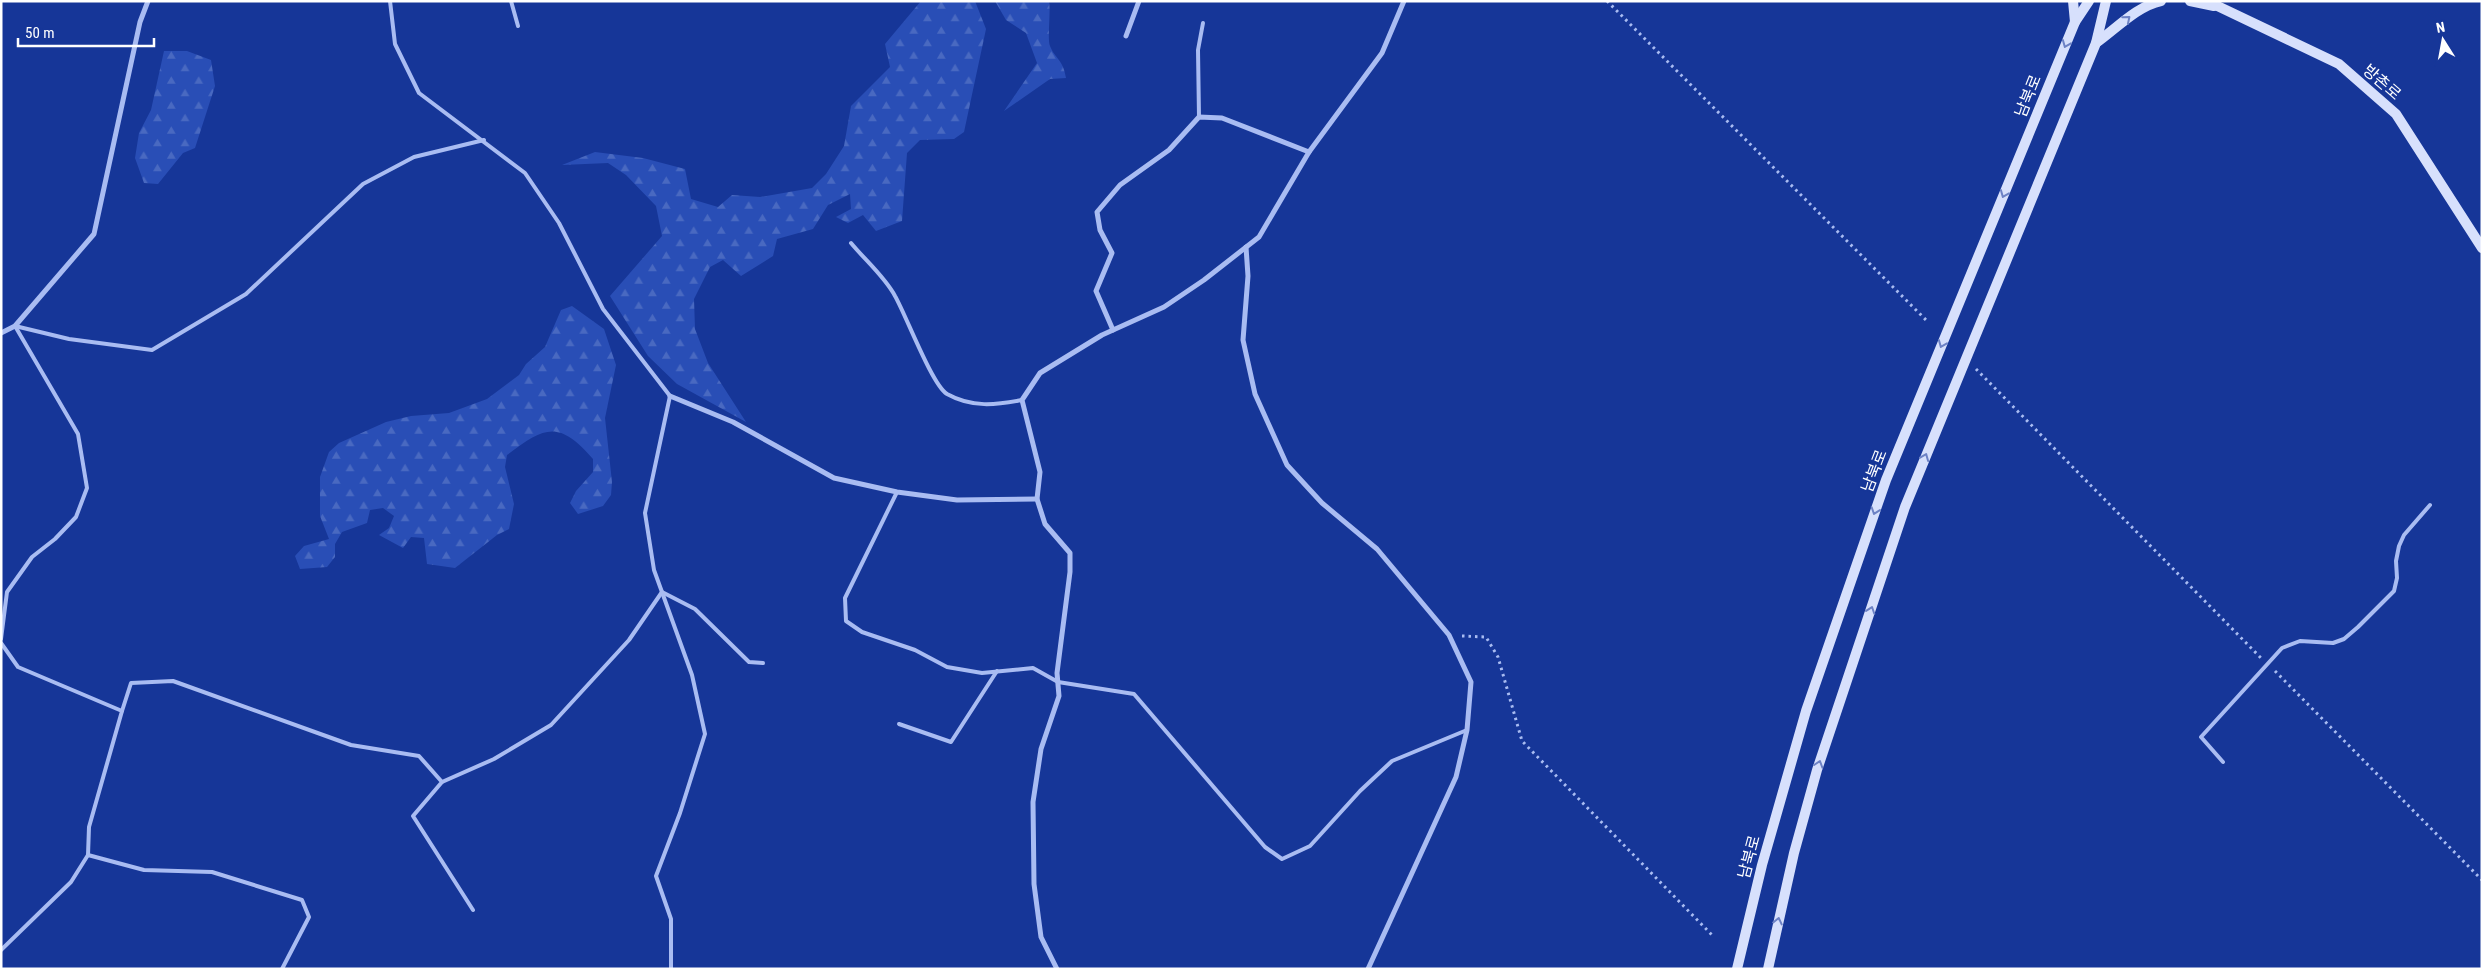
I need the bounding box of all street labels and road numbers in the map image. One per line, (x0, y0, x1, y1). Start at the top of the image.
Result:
street label: 방촌로 (2359, 60, 2405, 104)
street label: 남북로 (2011, 72, 2045, 120)
street label: 남북로 (1857, 447, 1891, 495)
street label: 남북로 (1734, 833, 1764, 881)

